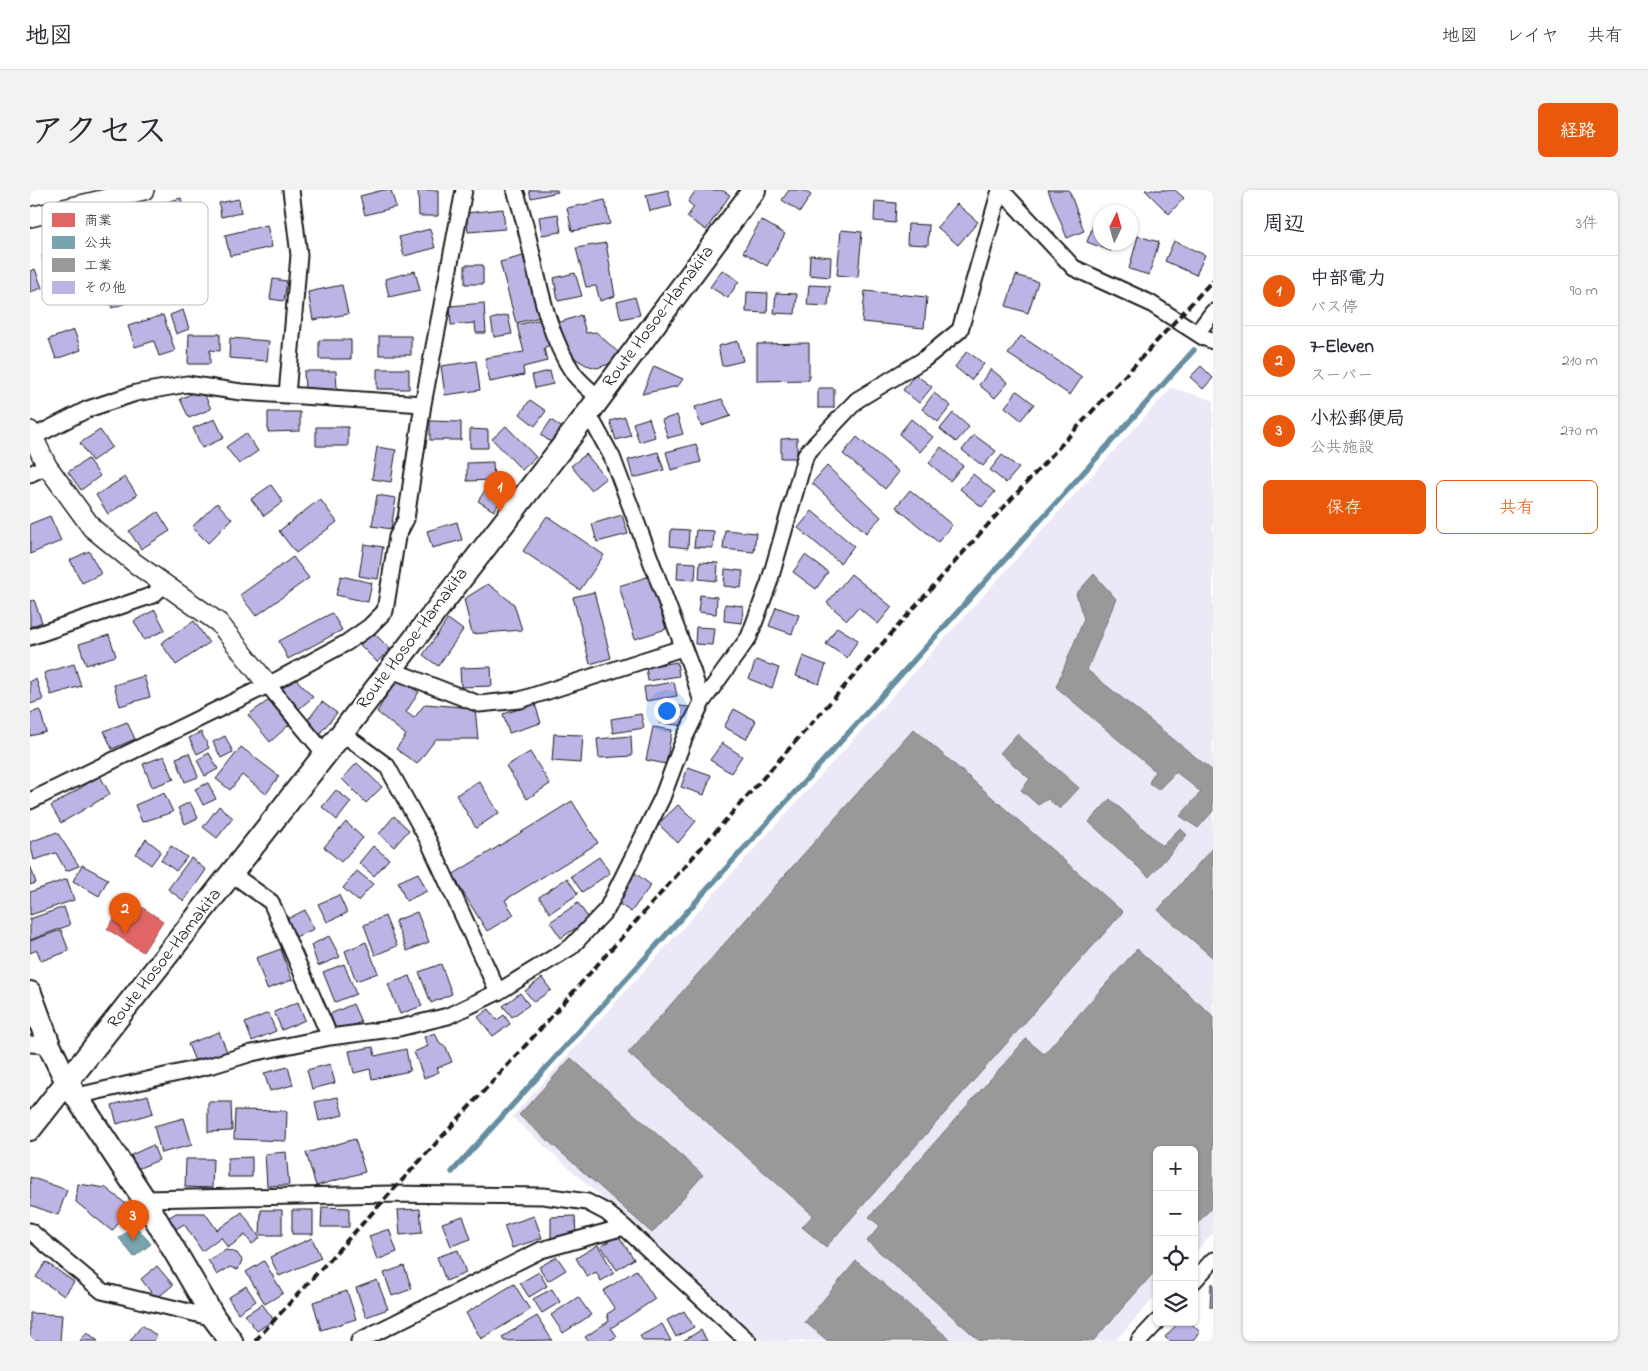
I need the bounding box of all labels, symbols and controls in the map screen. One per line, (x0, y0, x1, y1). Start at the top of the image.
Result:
text: 地図 (25, 20, 73, 55)
text: 地図 (1442, 24, 1478, 50)
text: レイヤ (1506, 24, 1559, 50)
text: 共有 (1587, 24, 1623, 50)
button: 経路 (1538, 103, 1618, 157)
text: アクセス (30, 108, 168, 159)
legend (42, 202, 208, 305)
north arrow (1093, 205, 1138, 250)
text: 周辺 (1263, 210, 1305, 240)
text: 商業 (84, 211, 112, 232)
text: 3件 (1575, 212, 1598, 236)
text: 公共 (84, 233, 112, 254)
street label: Route Hosoe-Hamakita (597, 240, 721, 394)
text: 工業 (84, 256, 112, 277)
text: 中部電力 (1310, 266, 1386, 293)
text: その他 (84, 278, 126, 299)
text: 1 (1276, 279, 1282, 303)
text: 90 m (1570, 279, 1598, 303)
text: バス停 (1310, 296, 1358, 320)
text: 7-Eleven (1310, 334, 1374, 361)
text: 2 (1275, 349, 1283, 373)
text: 210 m (1562, 349, 1598, 373)
text: スーパー (1310, 364, 1373, 388)
text: 小松郵便局 (1310, 406, 1405, 433)
text: 3 (1276, 419, 1282, 443)
text: 270 m (1560, 419, 1598, 443)
text: 公共施設 (1310, 436, 1374, 460)
pin: 1 (484, 471, 516, 512)
button: 保存 (1263, 480, 1426, 534)
button: 共有 (1436, 480, 1598, 534)
street label: Route Hosoe-Hamakita (351, 562, 475, 716)
your location (654, 698, 680, 724)
street label: Route Hosoe-Hamakita (102, 883, 228, 1035)
pin: 2 (109, 893, 141, 934)
map controls (1153, 1146, 1198, 1326)
button: + (1153, 1146, 1198, 1191)
button: − (1153, 1191, 1198, 1236)
pin: 3 (117, 1200, 149, 1241)
button: locate (1153, 1236, 1198, 1281)
button: layers (1153, 1281, 1198, 1326)

